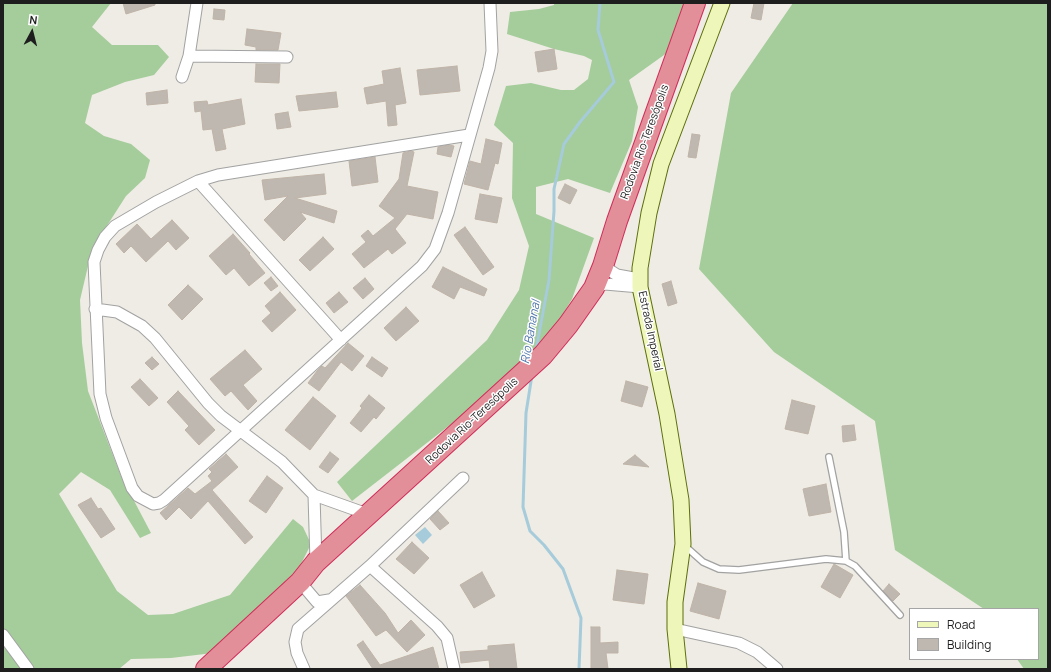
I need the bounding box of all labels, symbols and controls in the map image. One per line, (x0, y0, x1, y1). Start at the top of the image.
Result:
north arrow (12, 12, 52, 52)
text: N (29, 12, 38, 28)
street label: Rodovia Rio-Teresópolis (618, 83, 672, 201)
street label: Estrada Imperial (635, 290, 665, 372)
water label: Rio Bananal (518, 299, 544, 365)
street label: Rodovia Rio-Teresópolis (423, 375, 521, 467)
legend (909, 608, 1039, 660)
text: Road (947, 616, 975, 633)
text: Building (947, 636, 991, 653)

